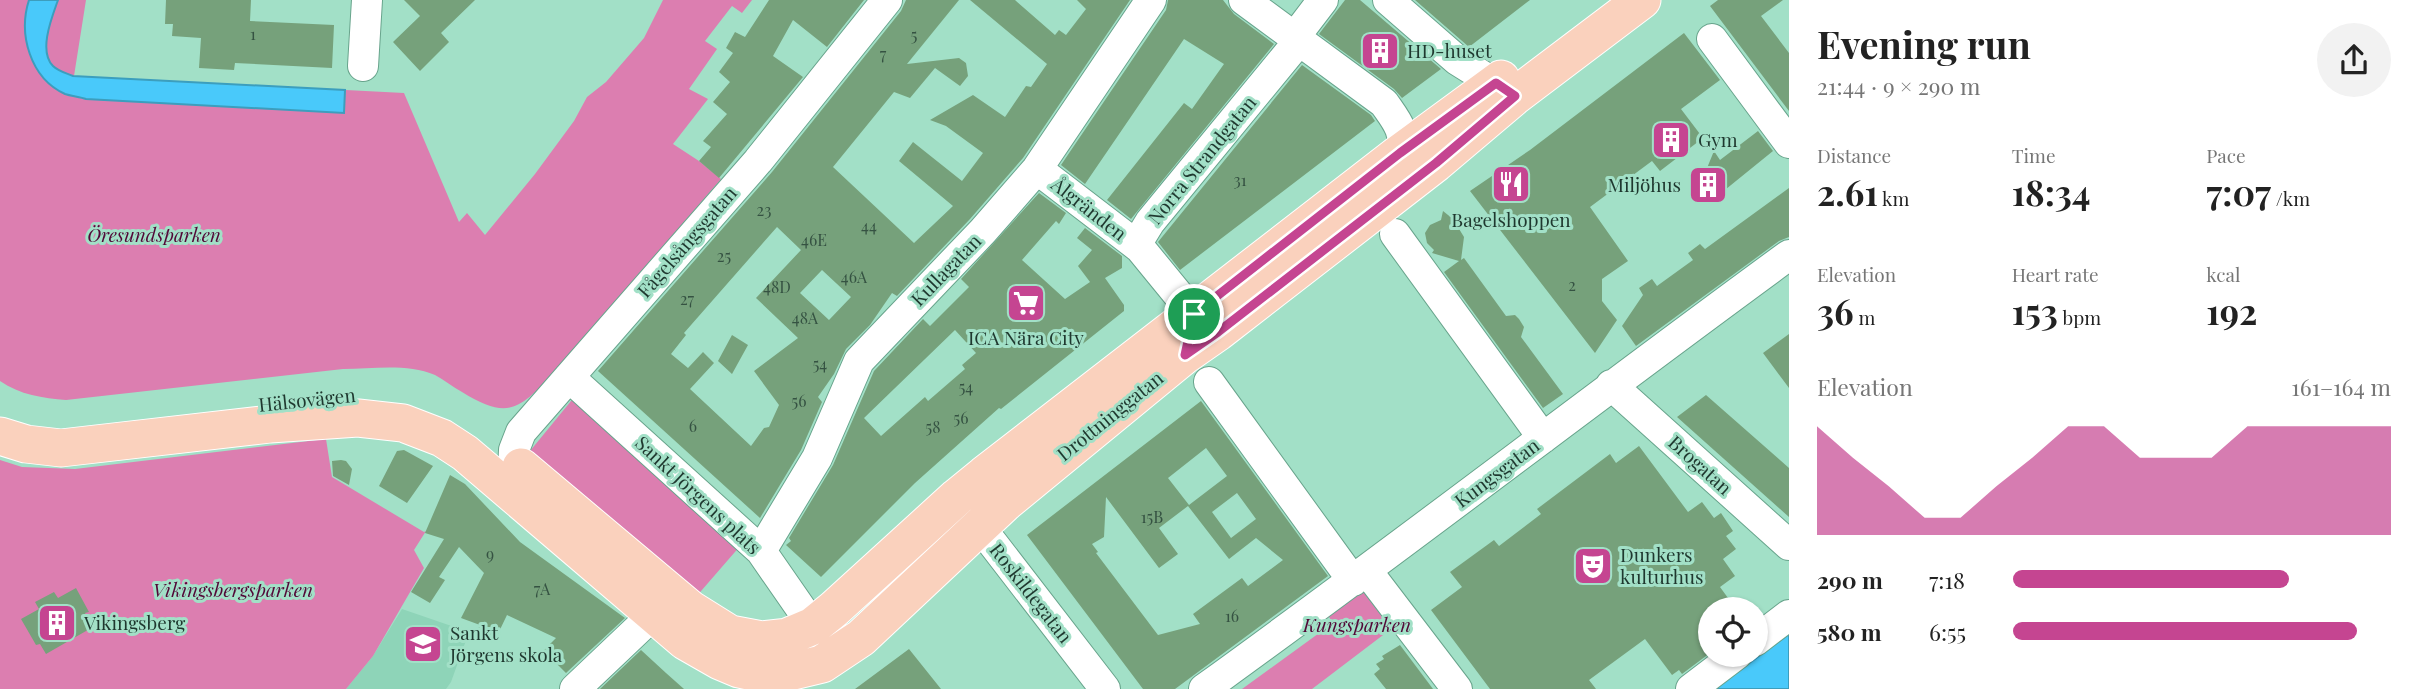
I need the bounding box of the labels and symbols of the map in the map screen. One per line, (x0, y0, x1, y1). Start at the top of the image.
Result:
house number: 1 (250, 23, 256, 44)
house number: 5 (911, 24, 917, 45)
building icon: HD-huset (1359, 30, 1401, 72)
place label: HD-huset (1407, 37, 1492, 63)
house number: 7 (880, 43, 887, 64)
street label: Norra Strandgatan (1141, 89, 1262, 229)
building icon: Gym (1650, 119, 1692, 161)
place label: Gym (1698, 126, 1738, 152)
restaurant icon: Bagelshoppen (1490, 163, 1532, 205)
building icon: Miljöhus (1687, 164, 1729, 206)
house number: 31 (1233, 169, 1247, 190)
street label: Ålgränden (1046, 170, 1133, 246)
place label: Miljöhus (1607, 171, 1681, 197)
street label: Fågelsångsgatan (631, 180, 742, 302)
house number: 23 (757, 199, 771, 220)
place label: Bagelshoppen (1451, 206, 1571, 232)
house number: 44 (861, 215, 877, 236)
park label: Öresundsparken (87, 221, 221, 247)
street label: Kullagatan (904, 227, 987, 311)
house number: 46E (801, 229, 827, 250)
house number: 25 (717, 245, 731, 266)
house number: 46A (841, 266, 868, 287)
house number: 2 (1568, 274, 1576, 295)
house number: 48D (763, 276, 791, 297)
supermarket icon: ICA Nära City (1005, 282, 1047, 324)
pin (1164, 284, 1224, 344)
house number: 27 (680, 288, 695, 309)
house number: 48A (792, 307, 819, 328)
place label: ICA Nära City (968, 324, 1084, 350)
house number: 54 (813, 353, 827, 374)
street label: Drottninggatan (1051, 364, 1169, 466)
house number: 54 (959, 376, 973, 397)
street label: Hälsovägen (257, 381, 357, 417)
house number: 56 (792, 390, 806, 411)
house number: 56 (954, 407, 968, 428)
house number: 6 (689, 415, 697, 436)
house number: 58 (926, 416, 940, 437)
street label: Sankt Jörgens plats (630, 429, 767, 559)
street label: Brogatan (1663, 429, 1738, 500)
street label: Kungsgatan (1449, 431, 1545, 513)
house number: 15B (1141, 506, 1163, 527)
street label: Roskildegatan (985, 537, 1079, 648)
place label: Dunkers kulturhus (1620, 541, 1703, 589)
house number: 9 (486, 543, 494, 564)
theatre icon: Dunkers kulturhus (1572, 545, 1614, 587)
park label: Vikingsbergsparken (153, 576, 313, 602)
house number: 7A (534, 578, 551, 599)
building icon: Vikingsberg (36, 602, 78, 644)
house number: 16 (1225, 605, 1239, 626)
place label: Vikingsberg (83, 609, 185, 635)
park label: Kungsparken (1302, 611, 1411, 637)
place label: Sankt Jörgens skola (449, 619, 563, 667)
school or university icon: Sankt Jörgens skola (402, 623, 444, 665)

